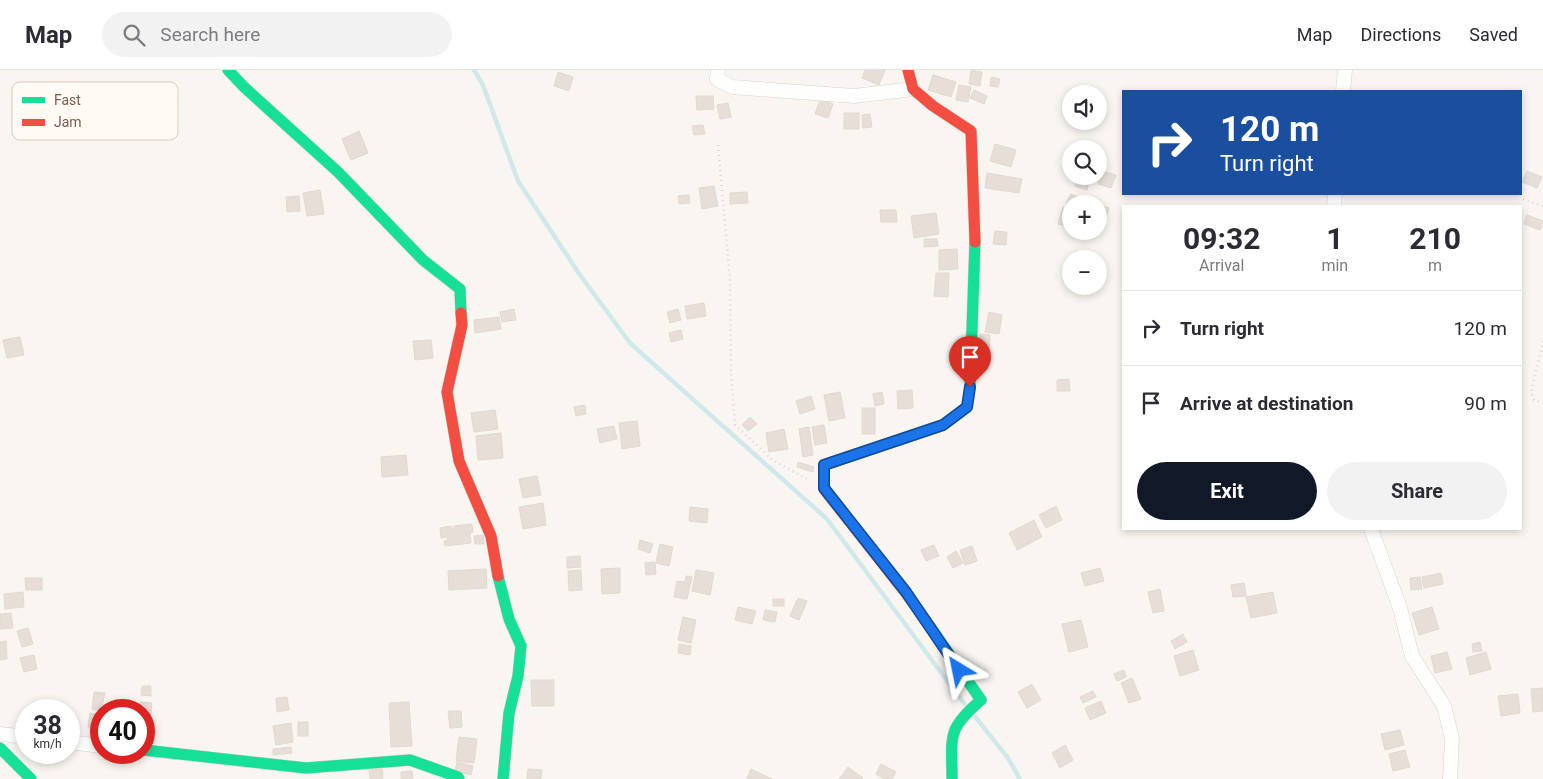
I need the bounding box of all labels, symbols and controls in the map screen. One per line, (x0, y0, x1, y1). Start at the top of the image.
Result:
search box (102, 12, 452, 57)
text: Map (25, 21, 72, 49)
icon: search (120, 21, 148, 49)
text: Search here (160, 23, 260, 46)
text: Map (1297, 24, 1332, 45)
text: Directions (1360, 24, 1441, 45)
text: Saved (1469, 24, 1518, 45)
legend (12, 82, 178, 140)
map controls (1062, 85, 1107, 295)
button: sound (1062, 85, 1107, 130)
text: Fast (54, 92, 81, 108)
text: 120 m (1220, 109, 1319, 150)
icon: right (1137, 110, 1202, 175)
text: Jam (54, 114, 82, 130)
button: search (1062, 140, 1107, 185)
text: Turn right (1220, 151, 1314, 176)
button: + (1062, 195, 1107, 240)
text: 09:32 (1183, 221, 1260, 256)
text: 1 (1326, 221, 1343, 256)
text: 210 (1409, 221, 1461, 256)
button: − (1062, 250, 1107, 295)
text: Arrival (1199, 256, 1244, 275)
text: min (1321, 256, 1348, 275)
text: m (1428, 256, 1442, 275)
icon: right (1137, 314, 1165, 342)
text: Turn right (1180, 317, 1264, 340)
text: 120 m (1454, 317, 1507, 340)
pin (949, 336, 991, 387)
icon: arrive (956, 343, 984, 371)
icon: arrive (1137, 389, 1165, 417)
text: Arrive at destination (1180, 392, 1353, 415)
text: 90 m (1464, 392, 1507, 415)
button: Exit (1137, 462, 1317, 520)
button: Share (1327, 462, 1507, 520)
position arrow (932, 643, 984, 695)
speed limit sign: 40 (90, 699, 155, 764)
text: 38 (33, 711, 62, 740)
text: km/h (33, 737, 62, 751)

